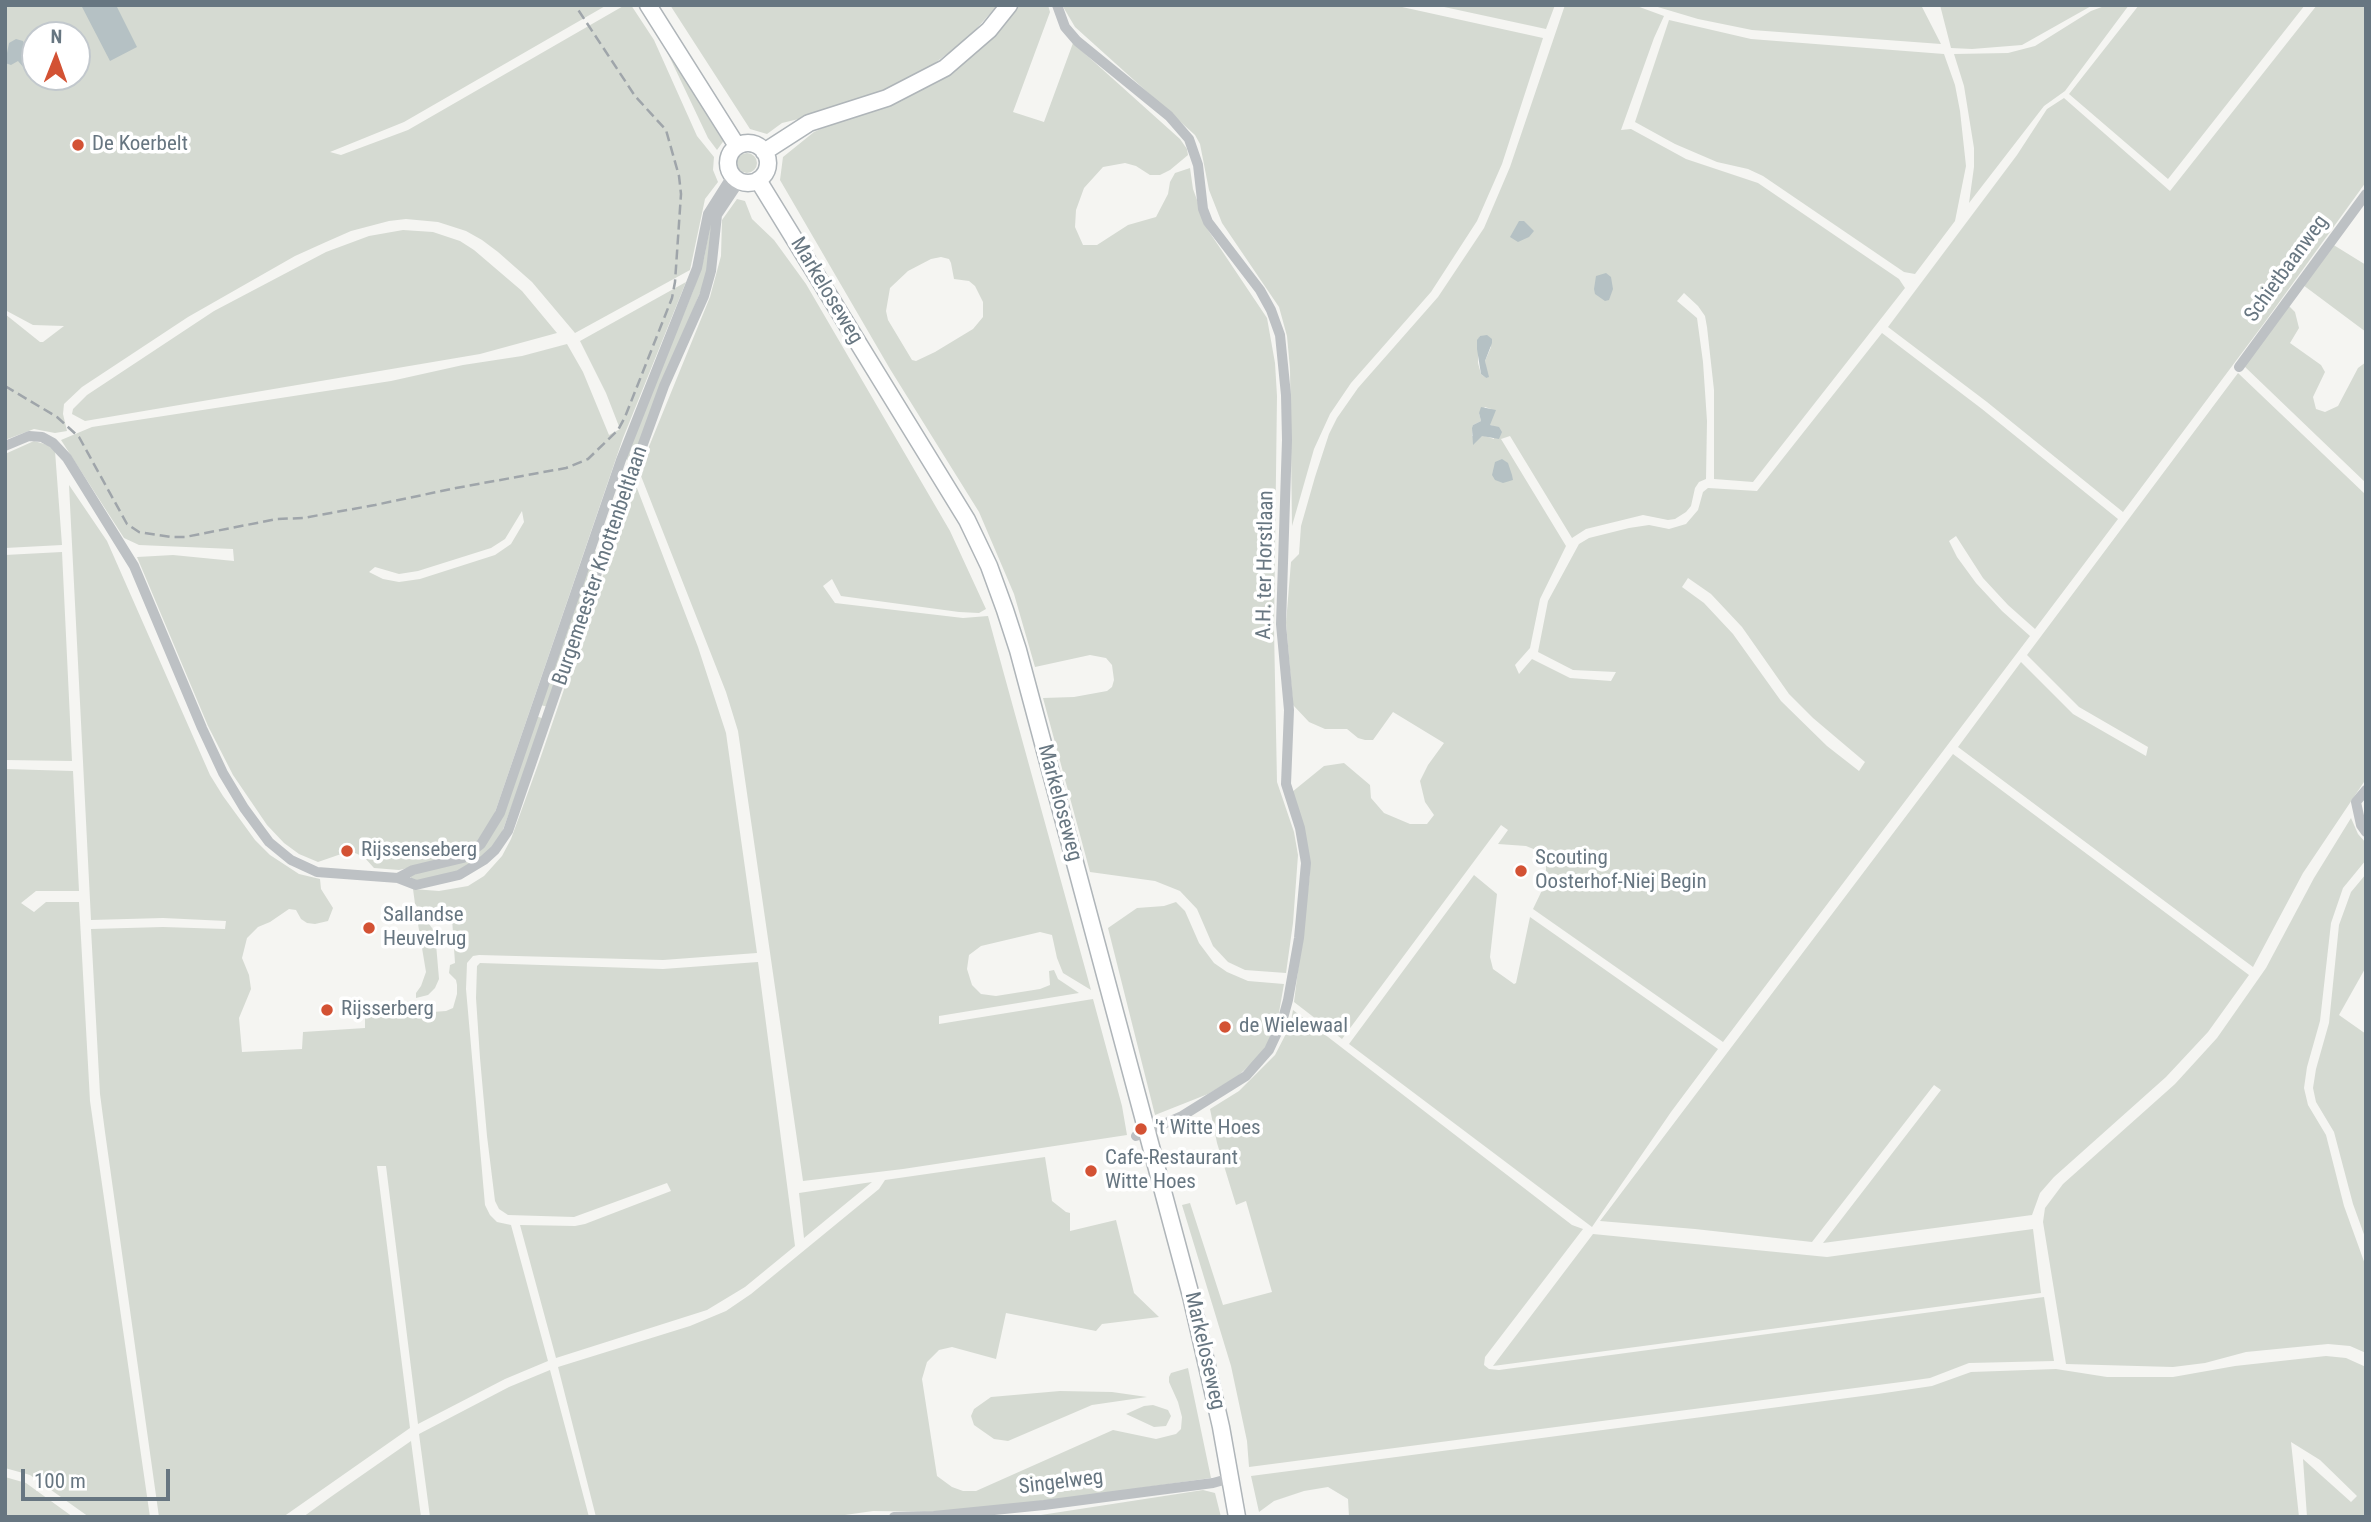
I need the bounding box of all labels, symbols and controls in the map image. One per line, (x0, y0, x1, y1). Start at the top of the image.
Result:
north arrow (21, 21, 91, 91)
text: N (50, 25, 62, 48)
place label: De Koerbelt (92, 132, 188, 158)
marker: De Koerbelt (70, 137, 86, 153)
street label: Schietbaanweg (2240, 211, 2334, 327)
street label: Markeloseweg (784, 233, 868, 349)
street label: Burgemeester Knottenbeltlaan (548, 443, 654, 689)
street label: A.H. ter Horstlaan (1252, 490, 1280, 640)
street label: Markeloseweg (1031, 742, 1087, 864)
place label: Rijssenseberg (361, 838, 477, 864)
marker: Rijssenseberg (339, 843, 355, 859)
place label: Scouting Oosterhof-Niej Begin (1535, 846, 1707, 896)
marker: Scouting Oosterhof-Niej Begin (1513, 863, 1529, 879)
place label: Sallandse Heuvelrug (383, 903, 466, 953)
marker: Sallandse Heuvelrug (361, 920, 377, 936)
place label: Rijsserberg (341, 997, 434, 1023)
marker: Rijsserberg (319, 1002, 335, 1018)
place label: de Wielewaal (1239, 1014, 1348, 1040)
marker: de Wielewaal (1217, 1019, 1233, 1035)
place label: 't Witte Hoes (1155, 1116, 1261, 1142)
marker: 't Witte Hoes (1133, 1121, 1149, 1137)
place label: Cafe-Restaurant Witte Hoes (1105, 1146, 1238, 1196)
marker: Cafe-Restaurant Witte Hoes (1083, 1163, 1099, 1179)
street label: Markeloseweg (1178, 1290, 1230, 1412)
scale bar (24, 1456, 173, 1500)
street label: Singelweg (1017, 1465, 1105, 1501)
text: 100 m (34, 1469, 86, 1493)

